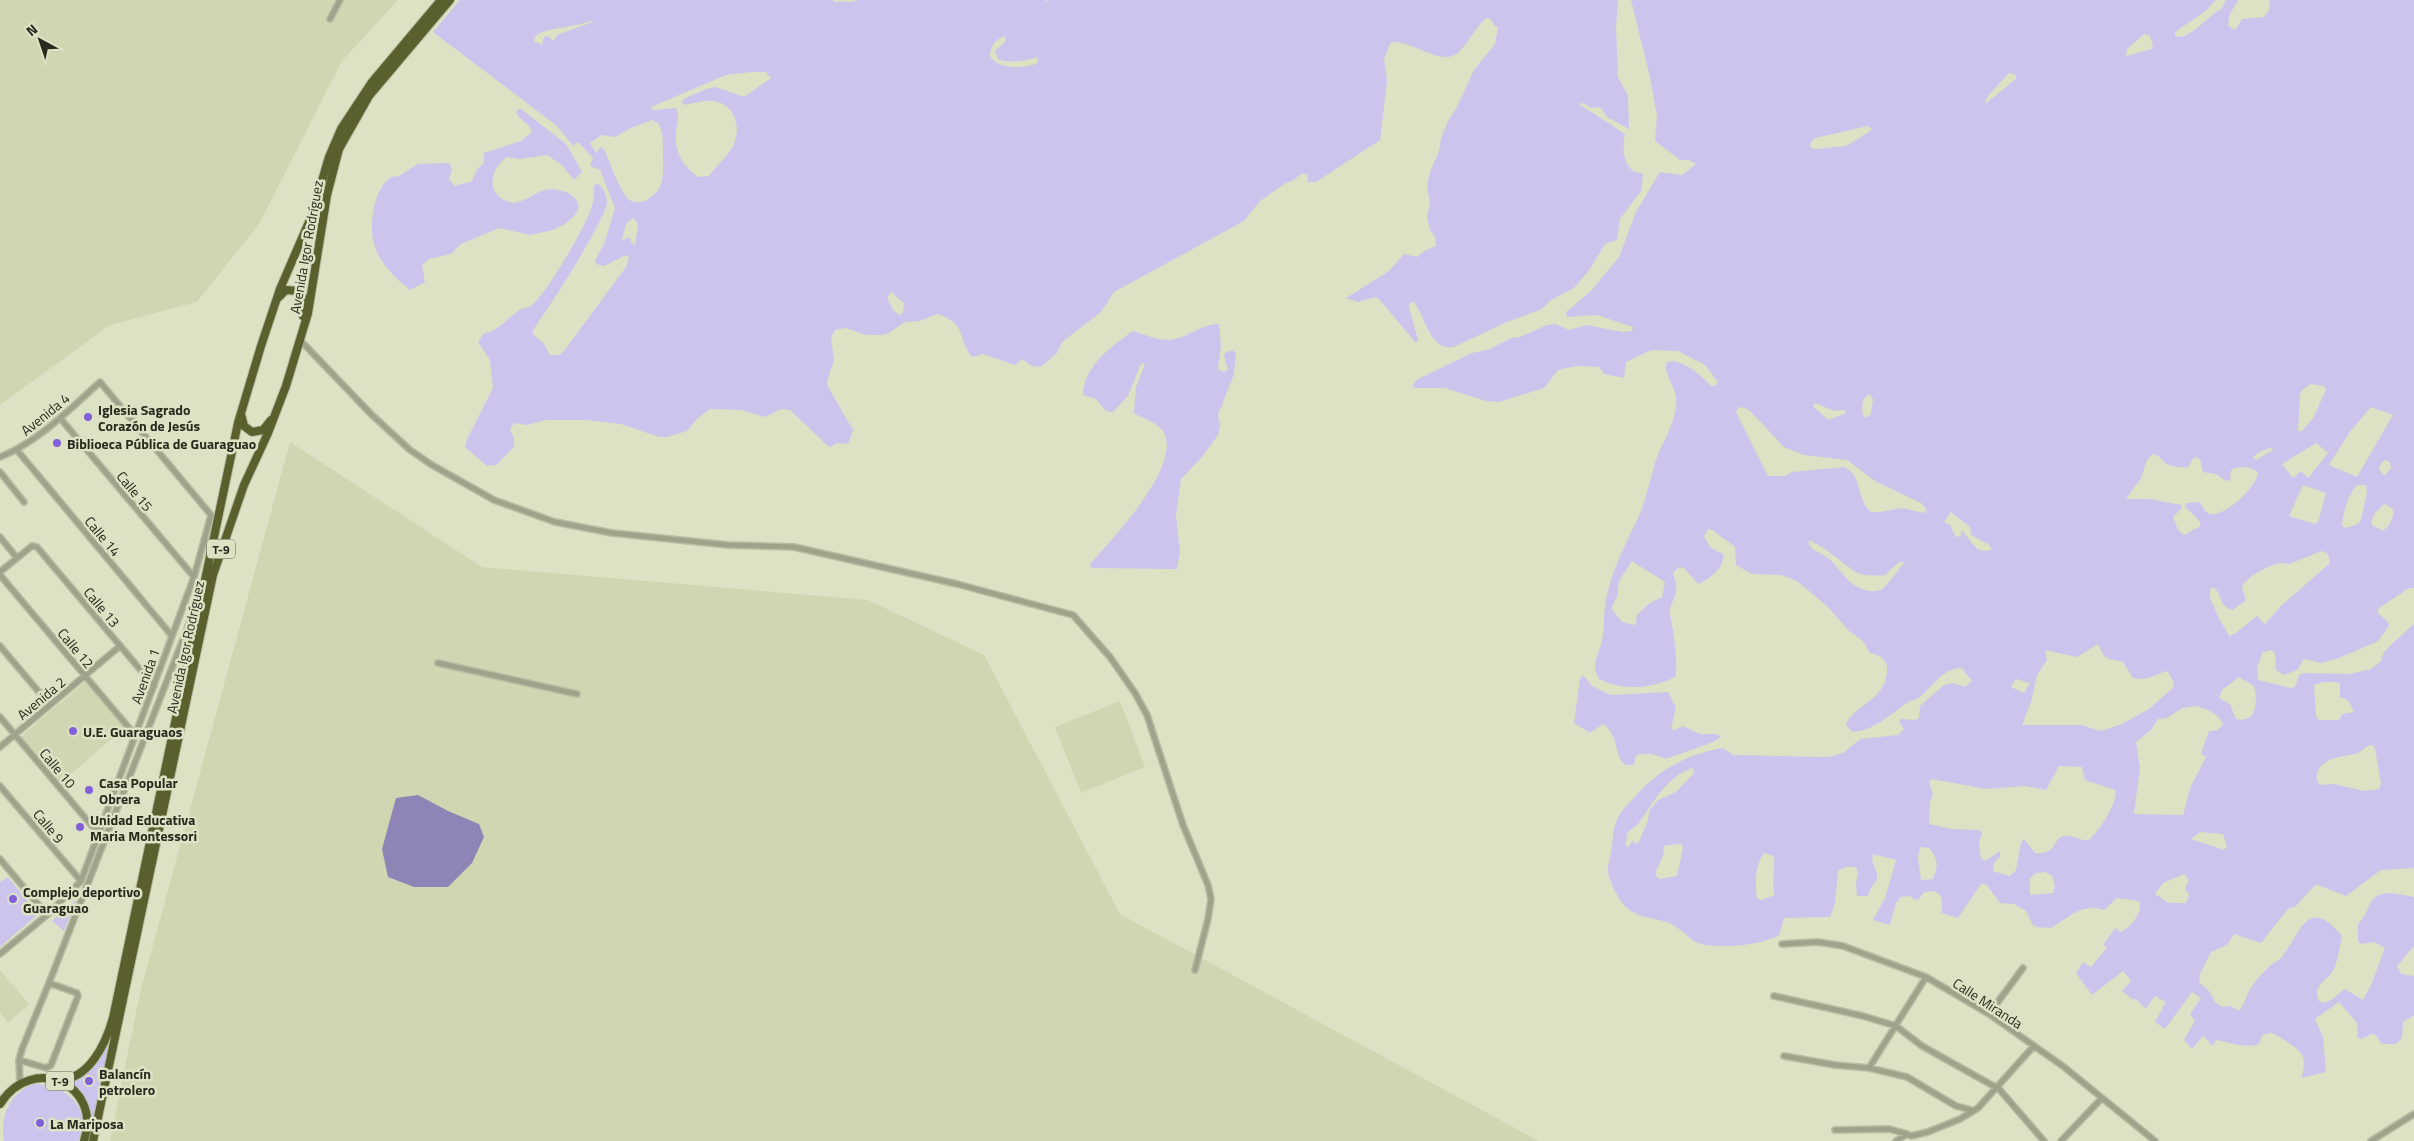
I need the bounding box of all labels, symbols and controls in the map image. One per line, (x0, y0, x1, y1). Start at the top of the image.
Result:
north arrow (15, 15, 65, 65)
text: N (21, 18, 42, 41)
street label: Avenida Igor Rodríguez (284, 179, 328, 315)
street label: Avenida 4 (16, 388, 74, 440)
place label: Iglesia Sagrado Corazón de Jesús (98, 399, 200, 436)
marker: Iglesia Sagrado Corazón de Jesús (82, 411, 94, 423)
place label: Biblioeca Pública de Guaraguao (67, 433, 256, 454)
marker: Biblioeca Pública de Guaraguao (51, 437, 63, 449)
street label: Calle 15 (112, 466, 158, 516)
street label: Calle 14 (80, 511, 126, 561)
road number: T-9 (207, 540, 235, 558)
street label: Avenida Igor Rodríguez (161, 579, 209, 715)
street label: Calle 13 (79, 582, 125, 632)
street label: Calle 12 (53, 623, 99, 673)
street label: Avenida 1 (125, 645, 165, 707)
street label: Avenida 2 (12, 671, 70, 725)
place label: U.E. Guaraguaos (83, 721, 183, 742)
marker: U.E. Guaraguaos (67, 725, 79, 737)
street label: Calle 10 (35, 743, 81, 793)
place label: Casa Popular Obrera (99, 772, 178, 809)
marker: Casa Popular Obrera (83, 784, 95, 796)
street label: Calle 9 (28, 804, 70, 848)
place label: Unidad Educativa Maria Montessori (90, 809, 197, 846)
marker: Unidad Educativa Maria Montessori (74, 821, 86, 833)
place label: Complejo deportivo Guaraguao (23, 881, 141, 918)
marker: Complejo deportivo Guaraguao (7, 893, 19, 905)
street label: Calle Miranda (1949, 972, 2027, 1034)
place label: Balancín petrolero (99, 1063, 155, 1100)
road number: T-9 (46, 1072, 74, 1090)
marker: Balancín petrolero (83, 1075, 95, 1087)
place label: La Mariposa (50, 1113, 124, 1134)
marker: La Mariposa (34, 1117, 46, 1129)

